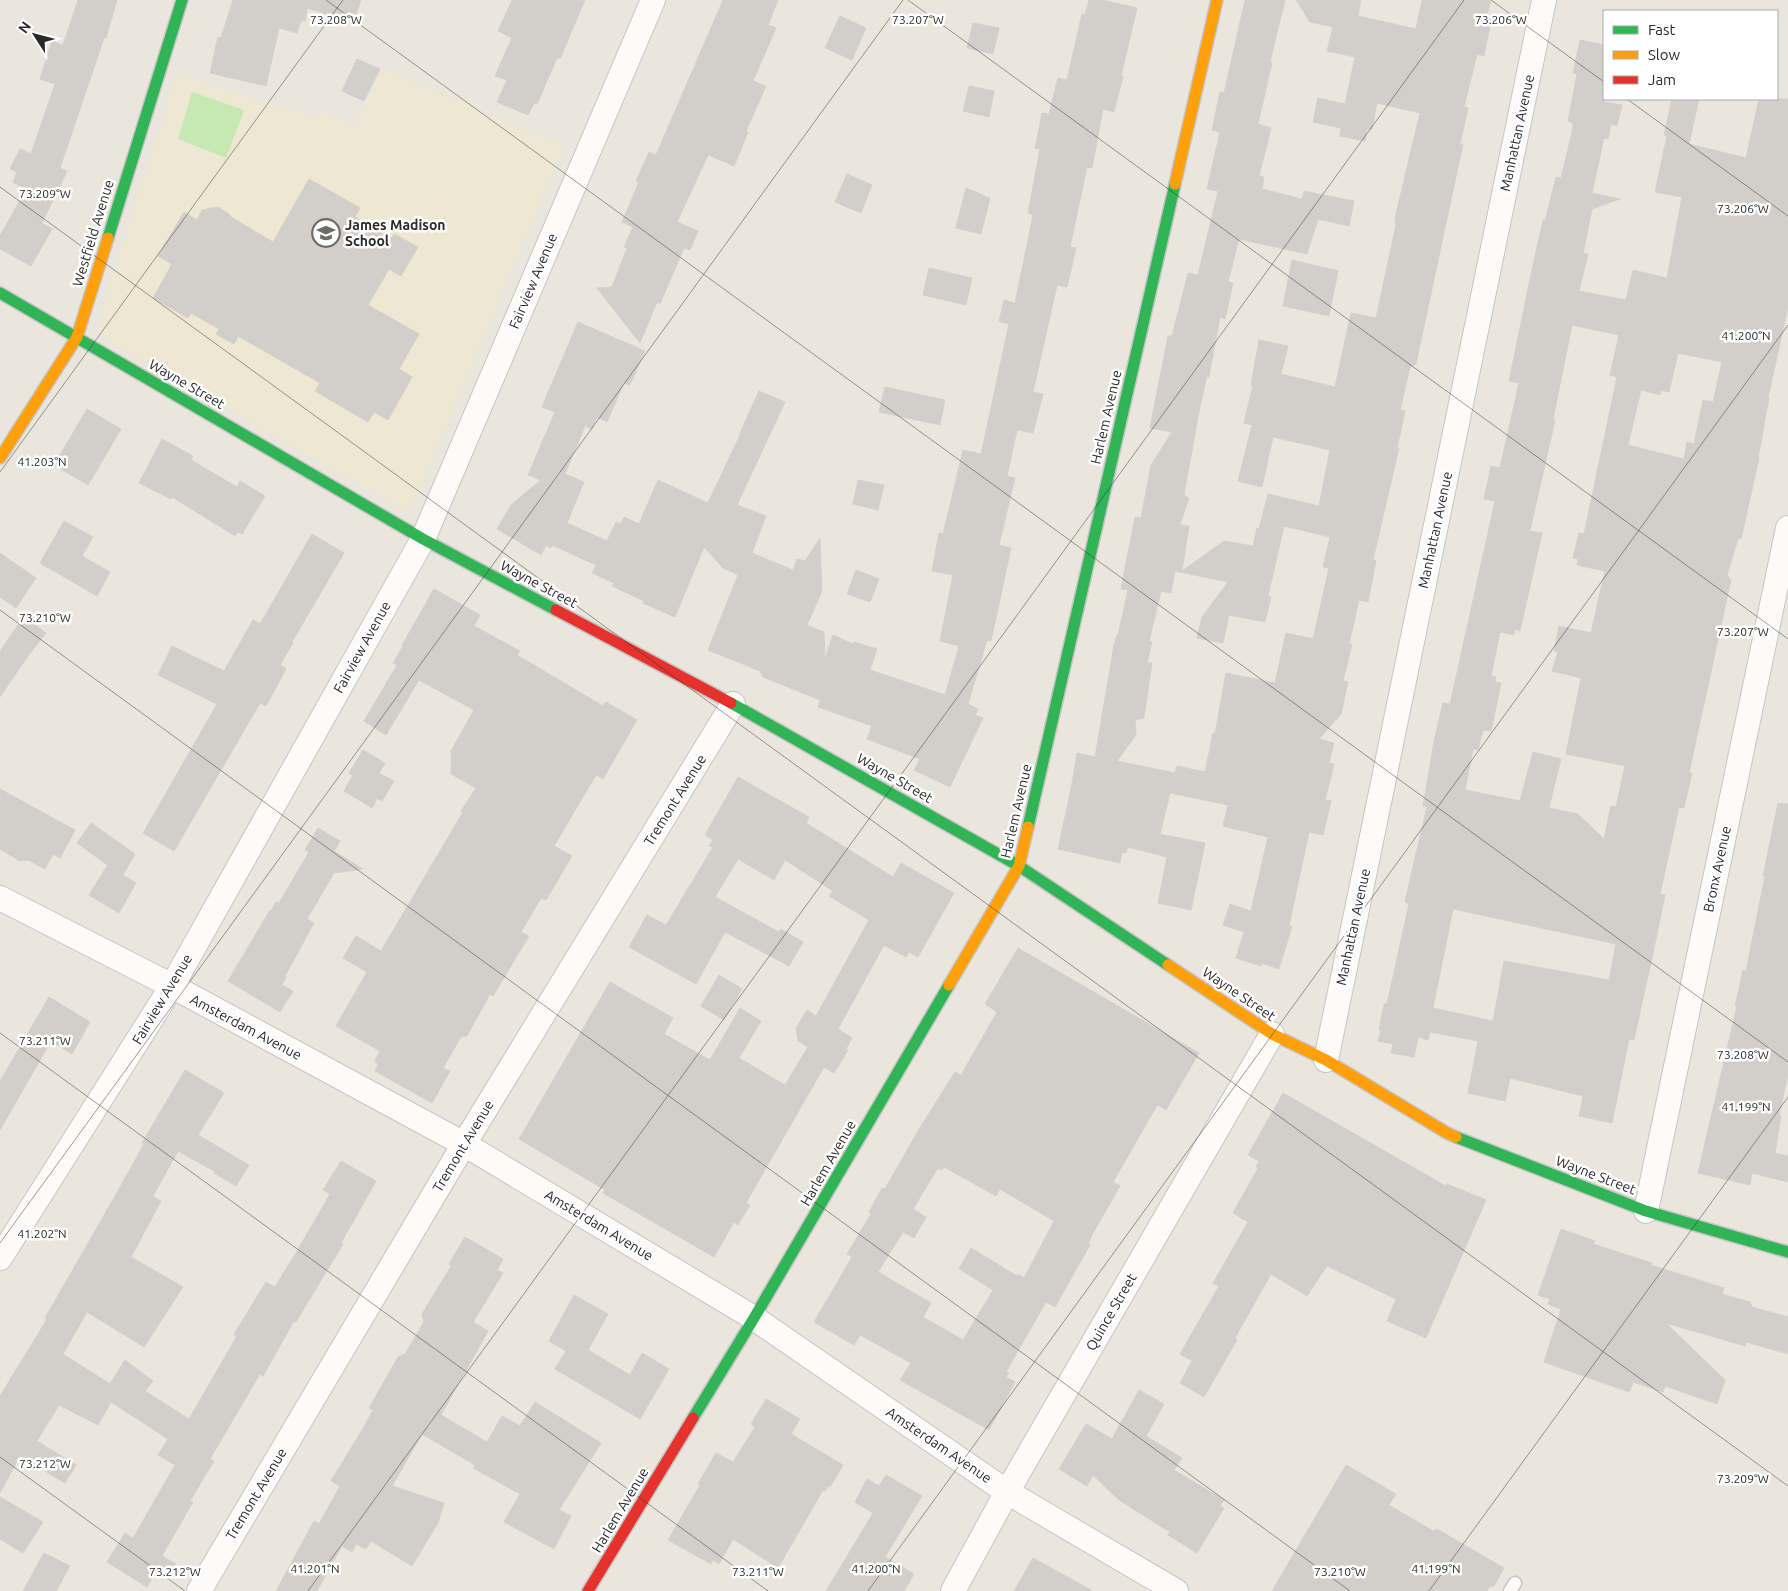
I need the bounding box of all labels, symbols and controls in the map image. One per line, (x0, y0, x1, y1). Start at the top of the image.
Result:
north arrow (10, 10, 60, 60)
legend (1603, 10, 1778, 100)
text: 73.208°W (310, 13, 362, 26)
text: 73.207°W (892, 13, 944, 26)
text: 73.206°W (1475, 13, 1527, 26)
text: N (15, 18, 34, 36)
text: Fast (1648, 21, 1676, 38)
text: Slow (1648, 46, 1681, 63)
text: Jam (1648, 71, 1676, 88)
street label: Manhattan Avenue (1497, 73, 1537, 193)
street label: Westfield Avenue (69, 178, 117, 288)
text: 73.209°W (19, 187, 71, 200)
text: 73.206°W (1717, 202, 1769, 215)
place label: James Madison School (345, 217, 446, 249)
school or university icon: James Madison School (311, 218, 341, 248)
street label: Fairview Avenue (506, 231, 560, 331)
text: 41.200°N (1721, 329, 1771, 342)
street label: Wayne Street (146, 356, 228, 412)
street label: Harlem Avenue (1087, 368, 1125, 466)
text: 41.203°N (17, 455, 67, 468)
street label: Manhattan Avenue (1415, 470, 1455, 590)
street label: Wayne Street (498, 557, 581, 611)
street label: Fairview Avenue (330, 598, 394, 696)
text: 73.210°W (19, 611, 71, 624)
text: 73.207°W (1717, 625, 1769, 638)
street label: Wayne Street (854, 750, 936, 806)
street label: Tremont Avenue (641, 751, 709, 849)
street label: Harlem Avenue (997, 762, 1035, 860)
street label: Bronx Avenue (1700, 824, 1734, 914)
street label: Manhattan Avenue (1333, 867, 1373, 987)
street label: Fairview Avenue (129, 951, 195, 1047)
street label: Wayne Street (1199, 964, 1279, 1025)
street label: Amsterdam Avenue (188, 991, 304, 1063)
text: 73.211°W (19, 1034, 71, 1047)
text: 73.208°W (1717, 1048, 1769, 1061)
street label: Tremont Avenue (429, 1097, 497, 1195)
text: 41.199°N (1721, 1100, 1771, 1113)
street label: Harlem Avenue (797, 1117, 859, 1209)
street label: Wayne Street (1554, 1152, 1639, 1198)
street label: Amsterdam Avenue (542, 1186, 656, 1264)
text: 41.202°N (17, 1227, 67, 1240)
street label: Quince Street (1082, 1270, 1140, 1354)
street label: Amsterdam Avenue (883, 1404, 995, 1486)
street label: Tremont Avenue (222, 1445, 290, 1543)
text: 73.212°W (19, 1457, 71, 1470)
street label: Harlem Avenue (588, 1465, 652, 1555)
text: 73.209°W (1717, 1472, 1769, 1485)
text: 41.201°N (290, 1562, 340, 1575)
text: 41.200°N (851, 1562, 901, 1575)
text: 41.199°N (1411, 1562, 1461, 1575)
text: 73.212°W (149, 1565, 201, 1578)
text: 73.211°W (732, 1565, 784, 1578)
text: 73.210°W (1314, 1565, 1366, 1578)

